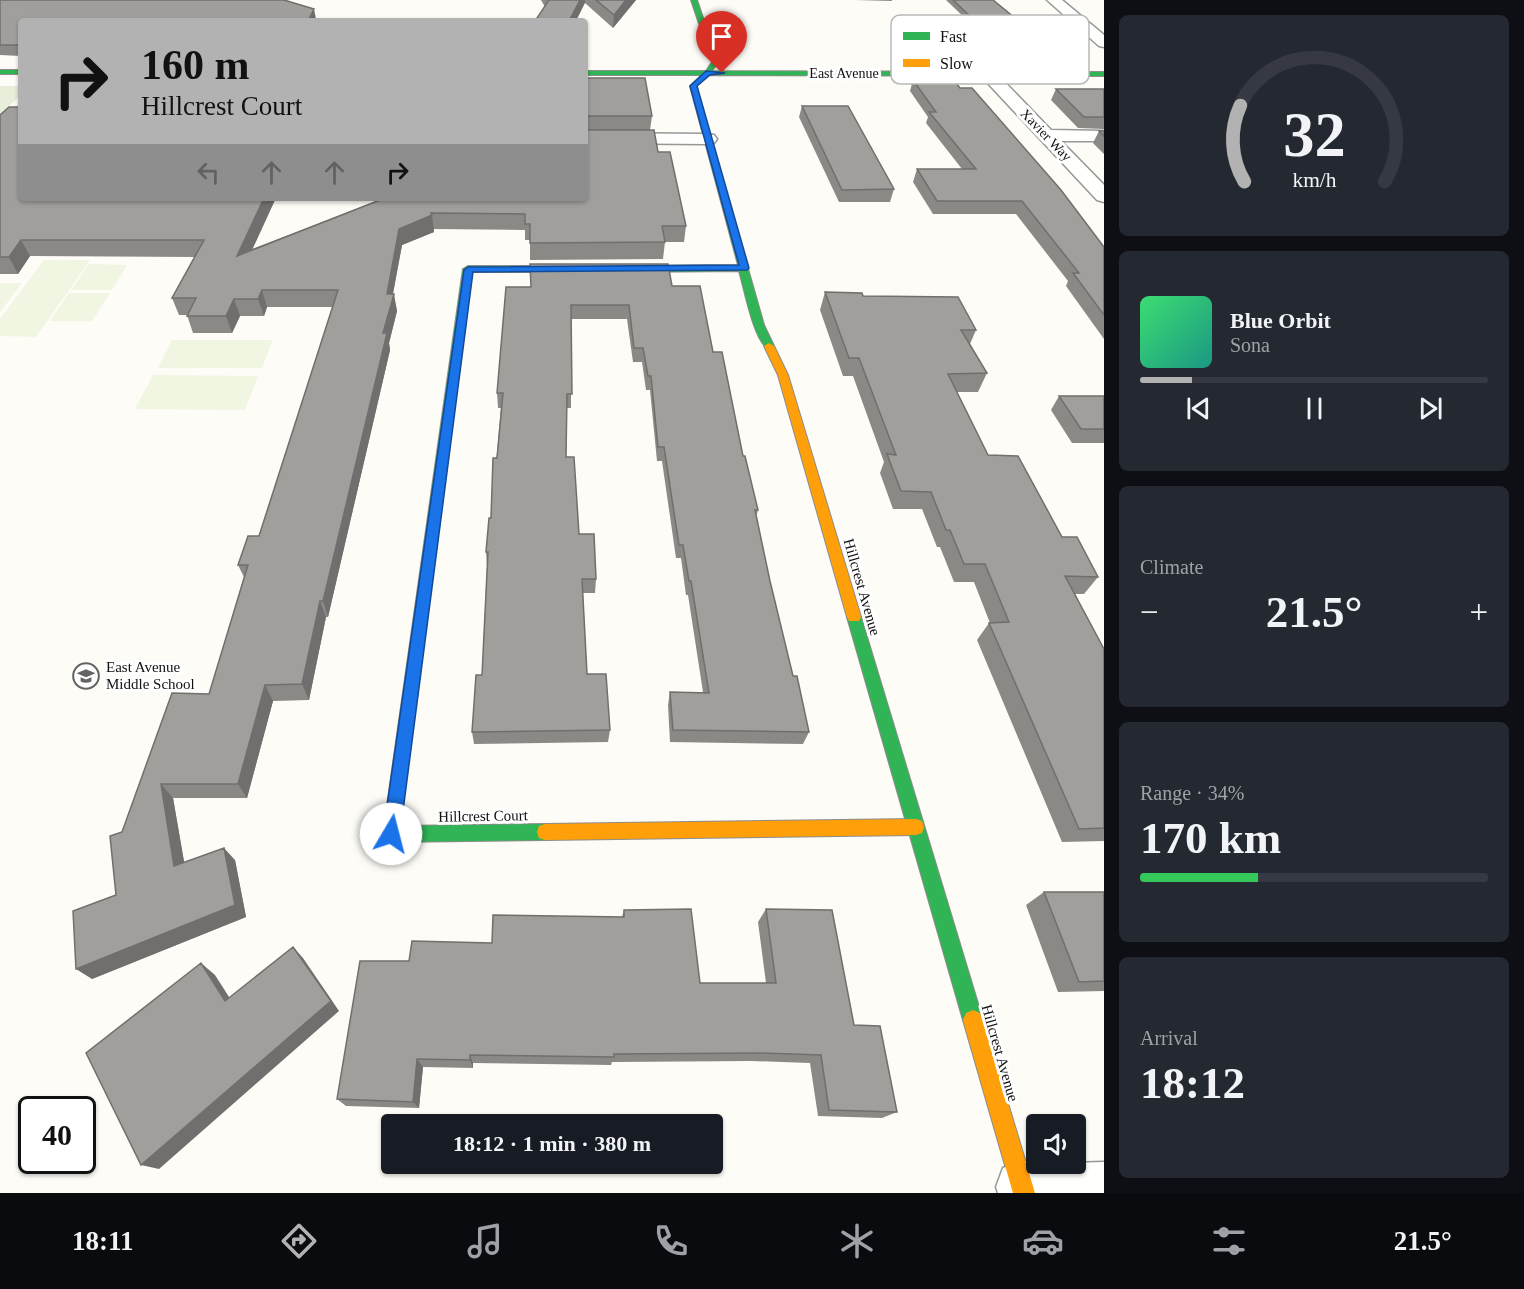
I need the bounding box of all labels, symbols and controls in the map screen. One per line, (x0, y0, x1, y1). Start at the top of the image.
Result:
pin (696, 11, 747, 73)
legend (891, 15, 1089, 84)
icon: arrive (705, 20, 738, 53)
text: Fast (940, 28, 967, 45)
icon: right (42, 42, 120, 120)
text: 160 m (141, 42, 250, 88)
text: Slow (940, 55, 973, 72)
street label: East Avenue (809, 66, 879, 81)
text: Hillcrest Court (141, 91, 302, 121)
text: 32 (1283, 100, 1345, 169)
street label: Xavier Way (1017, 106, 1075, 164)
icon: left (192, 156, 225, 189)
icon: ahead (255, 156, 288, 189)
icon: ahead (318, 156, 351, 189)
icon: right (381, 156, 414, 189)
text: km/h (1292, 169, 1336, 193)
text: Blue Orbit (1230, 308, 1331, 333)
text: Sona (1230, 334, 1270, 356)
icon: previous (1182, 392, 1215, 425)
icon: pause (1298, 392, 1331, 425)
icon: next (1414, 392, 1447, 425)
street label: Hillcrest Avenue (841, 537, 884, 638)
text: Climate (1140, 556, 1203, 578)
text: 21.5° (1266, 587, 1362, 637)
text: − (1140, 594, 1159, 630)
text: + (1469, 594, 1488, 630)
place label: East Avenue Middle School (106, 659, 195, 692)
school or university icon: East Avenue Middle School (71, 661, 101, 691)
text: Range · 34% (1140, 782, 1244, 804)
position arrow (359, 802, 423, 866)
street label: Hillcrest Court (438, 807, 529, 825)
text: 170 km (1140, 813, 1281, 863)
street label: Hillcrest Avenue (979, 1003, 1022, 1104)
text: Arrival (1140, 1027, 1198, 1049)
text: 18:12 (1140, 1058, 1245, 1108)
speed limit sign: 40 (18, 1096, 96, 1174)
map controls (1026, 1114, 1086, 1174)
button: sound (1026, 1114, 1086, 1174)
text: 18:12 · 1 min · 380 m (453, 1131, 651, 1156)
icon: directions (278, 1220, 320, 1262)
icon: music (464, 1220, 506, 1262)
icon: phone (650, 1220, 692, 1262)
icon: climate (836, 1220, 878, 1262)
icon: car (1022, 1220, 1064, 1262)
icon: filters (1208, 1220, 1250, 1262)
text: 18:11 (72, 1226, 134, 1256)
text: 21.5° (1394, 1226, 1452, 1256)

